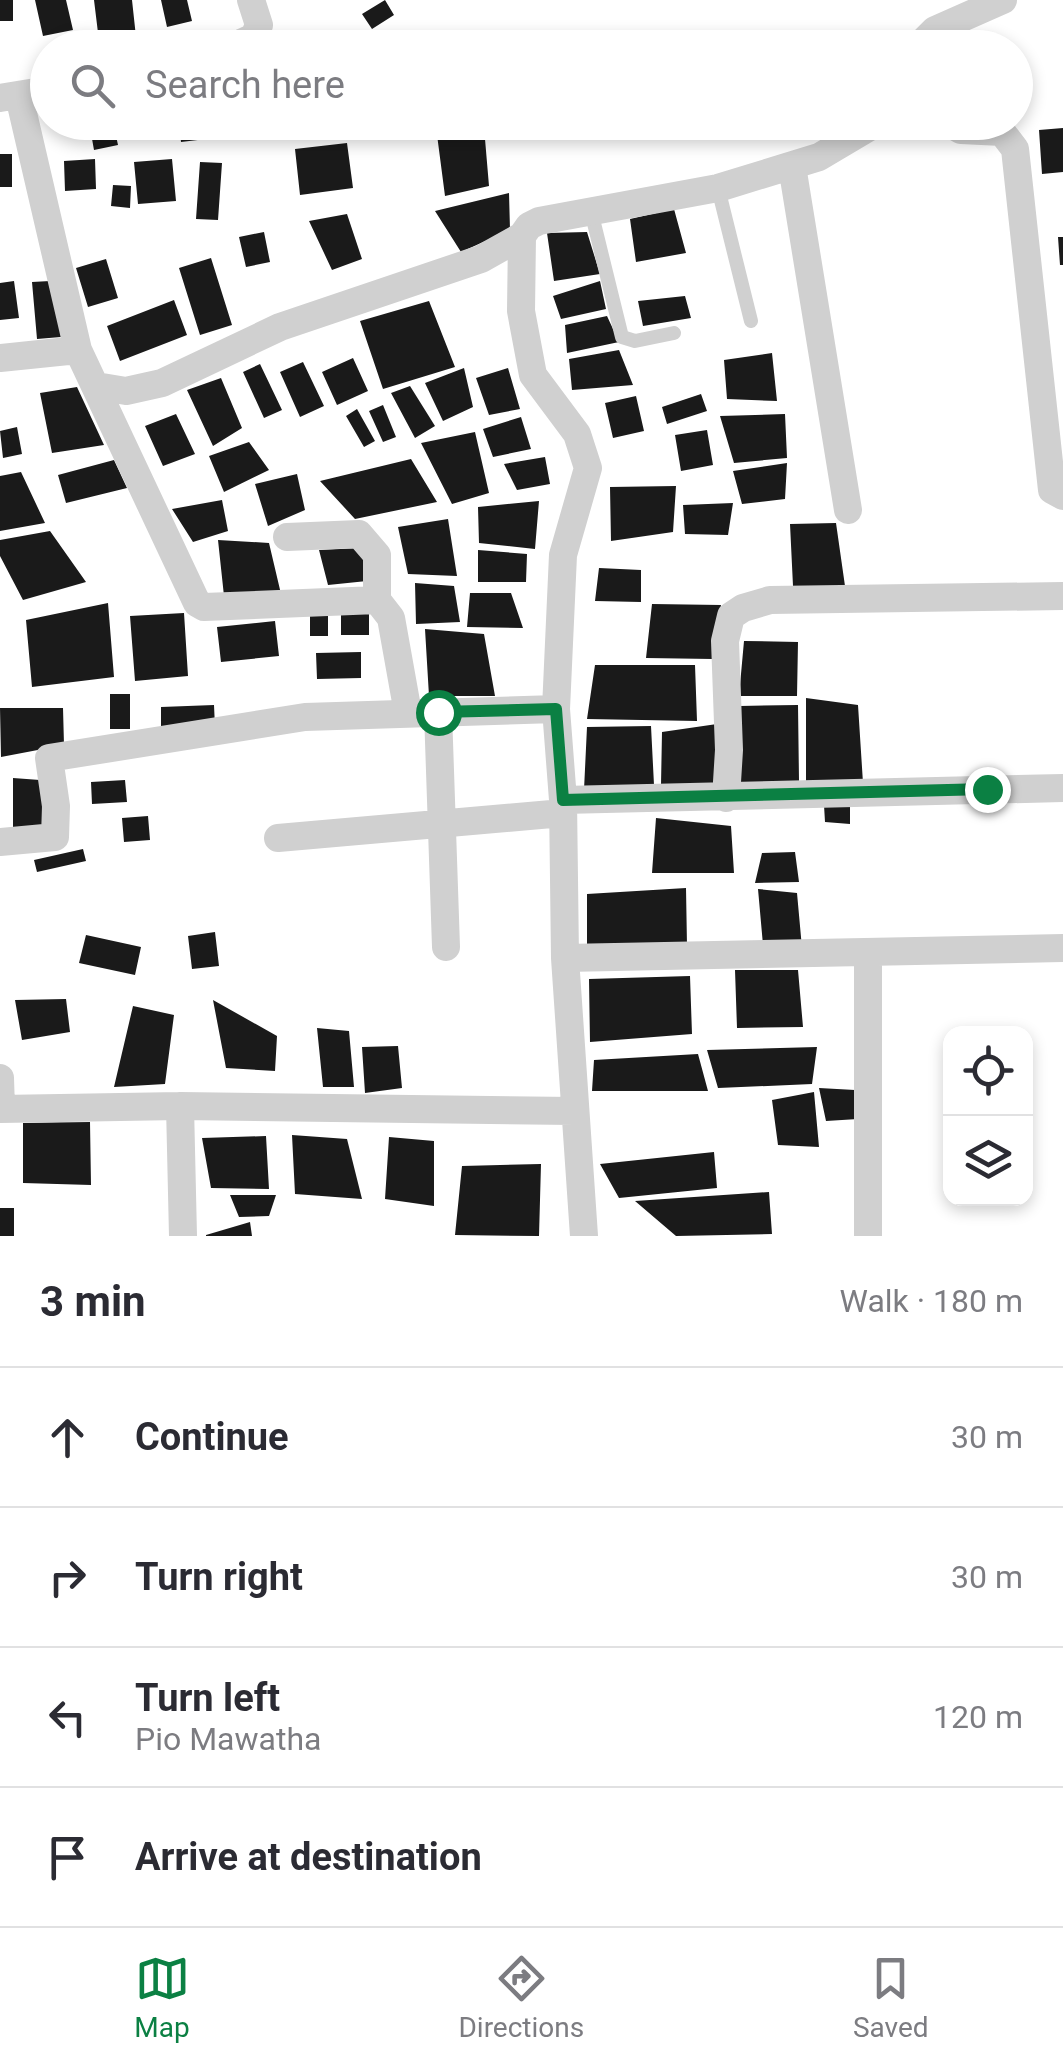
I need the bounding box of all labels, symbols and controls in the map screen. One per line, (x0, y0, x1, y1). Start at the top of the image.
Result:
search box (30, 30, 1033, 140)
icon: search (65, 58, 120, 113)
text: Search here (145, 63, 345, 107)
route start (416, 690, 462, 736)
route end (965, 767, 1011, 813)
map controls (943, 1026, 1033, 1206)
button: locate (943, 1026, 1033, 1116)
button: layers (943, 1116, 1033, 1206)
text: 3 min (40, 1277, 146, 1326)
text: Walk · 180 m (840, 1282, 1023, 1320)
icon: ahead (40, 1410, 95, 1465)
text: Continue (135, 1415, 289, 1459)
text: 30 m (951, 1418, 1023, 1456)
icon: right (40, 1550, 95, 1605)
text: Turn right (135, 1555, 303, 1599)
text: 30 m (951, 1558, 1023, 1596)
text: Turn left (135, 1676, 280, 1720)
icon: left (40, 1690, 95, 1745)
text: 120 m (933, 1698, 1023, 1736)
text: Pio Mawatha (135, 1720, 321, 1758)
icon: arrive (40, 1830, 95, 1885)
text: Arrive at destination (135, 1835, 482, 1879)
tab: Map (134, 1951, 190, 2044)
tab: Directions (458, 1951, 584, 2044)
tab: Saved (853, 1951, 929, 2044)

